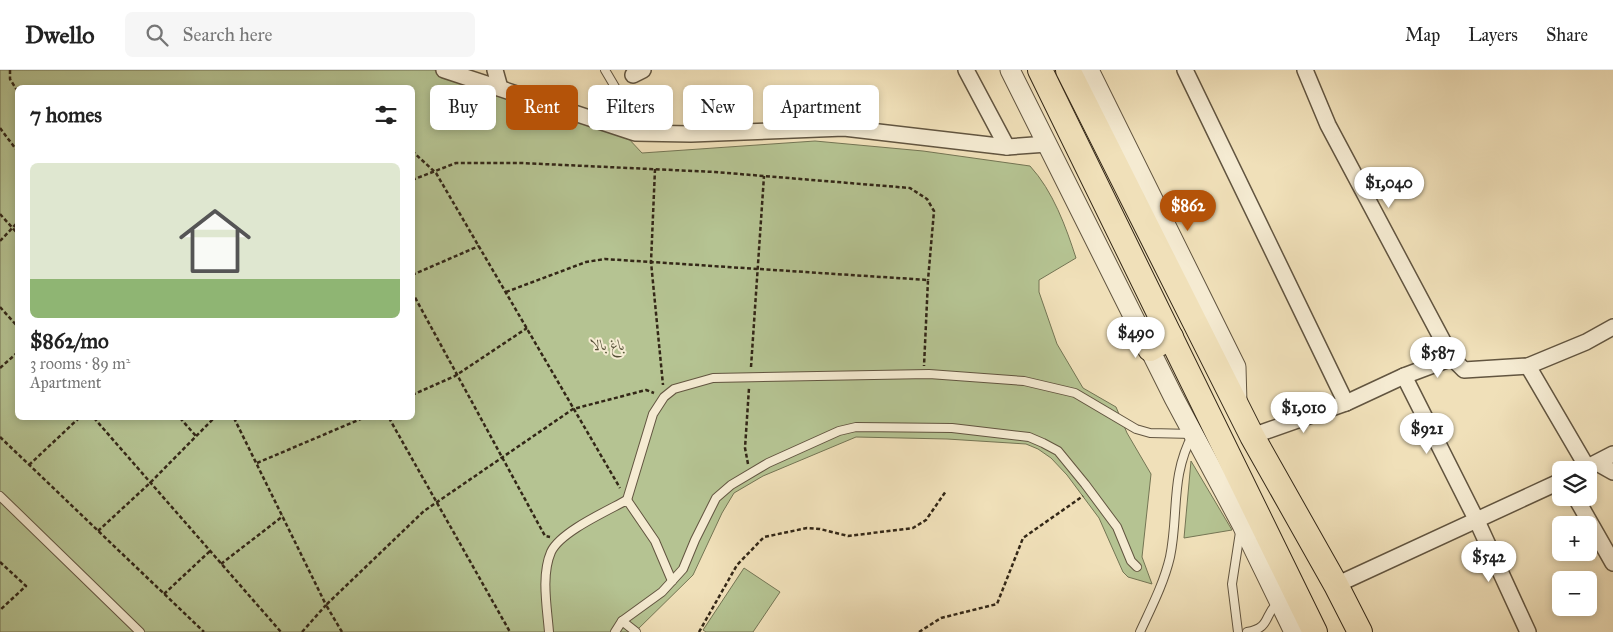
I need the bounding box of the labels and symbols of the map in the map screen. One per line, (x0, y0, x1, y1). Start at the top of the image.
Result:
pin: $1,040 (1348, 166, 1430, 209)
pin: $862 (1158, 190, 1218, 232)
pin: $490 (1106, 316, 1166, 359)
park label: باغ بالا (590, 336, 625, 358)
pin: $587 (1408, 336, 1468, 379)
pin: $1,010 (1263, 392, 1345, 434)
pin: $921 (1397, 412, 1457, 455)
pin: $542 (1459, 540, 1519, 583)

